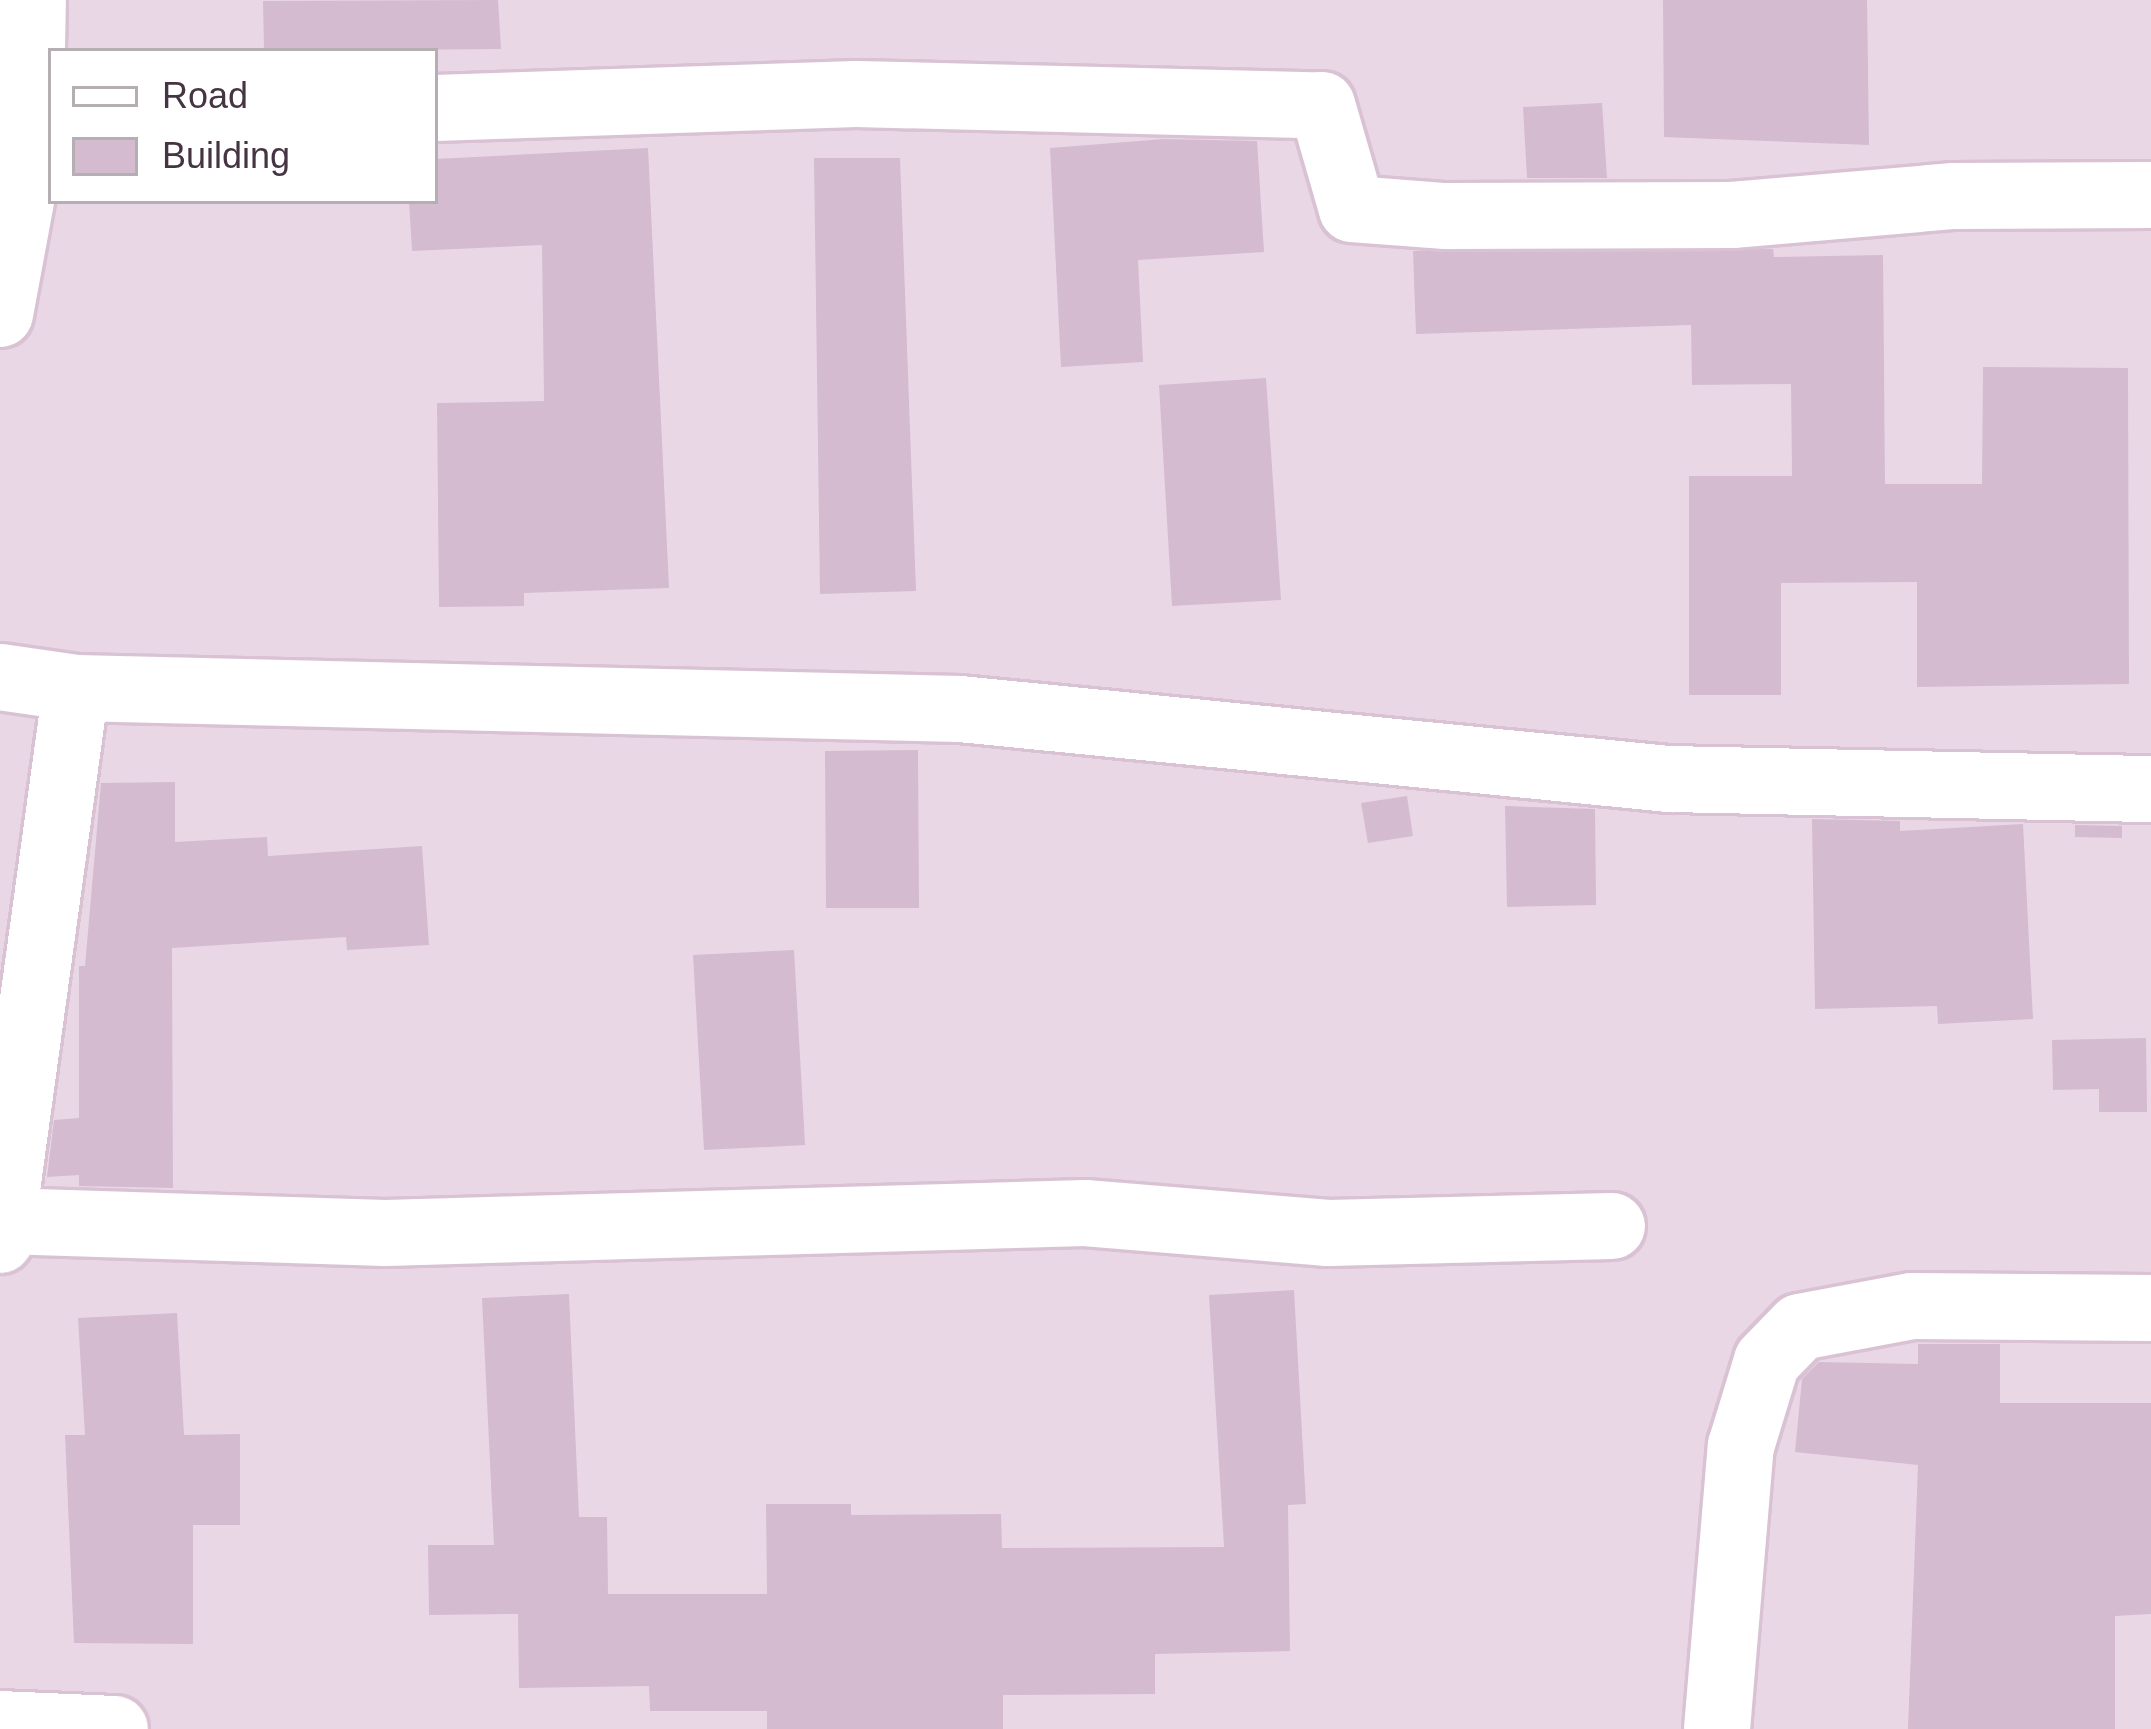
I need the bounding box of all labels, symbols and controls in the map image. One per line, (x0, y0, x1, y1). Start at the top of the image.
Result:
legend (48, 48, 438, 204)
text: Road (162, 75, 248, 116)
text: Building (162, 135, 290, 176)

